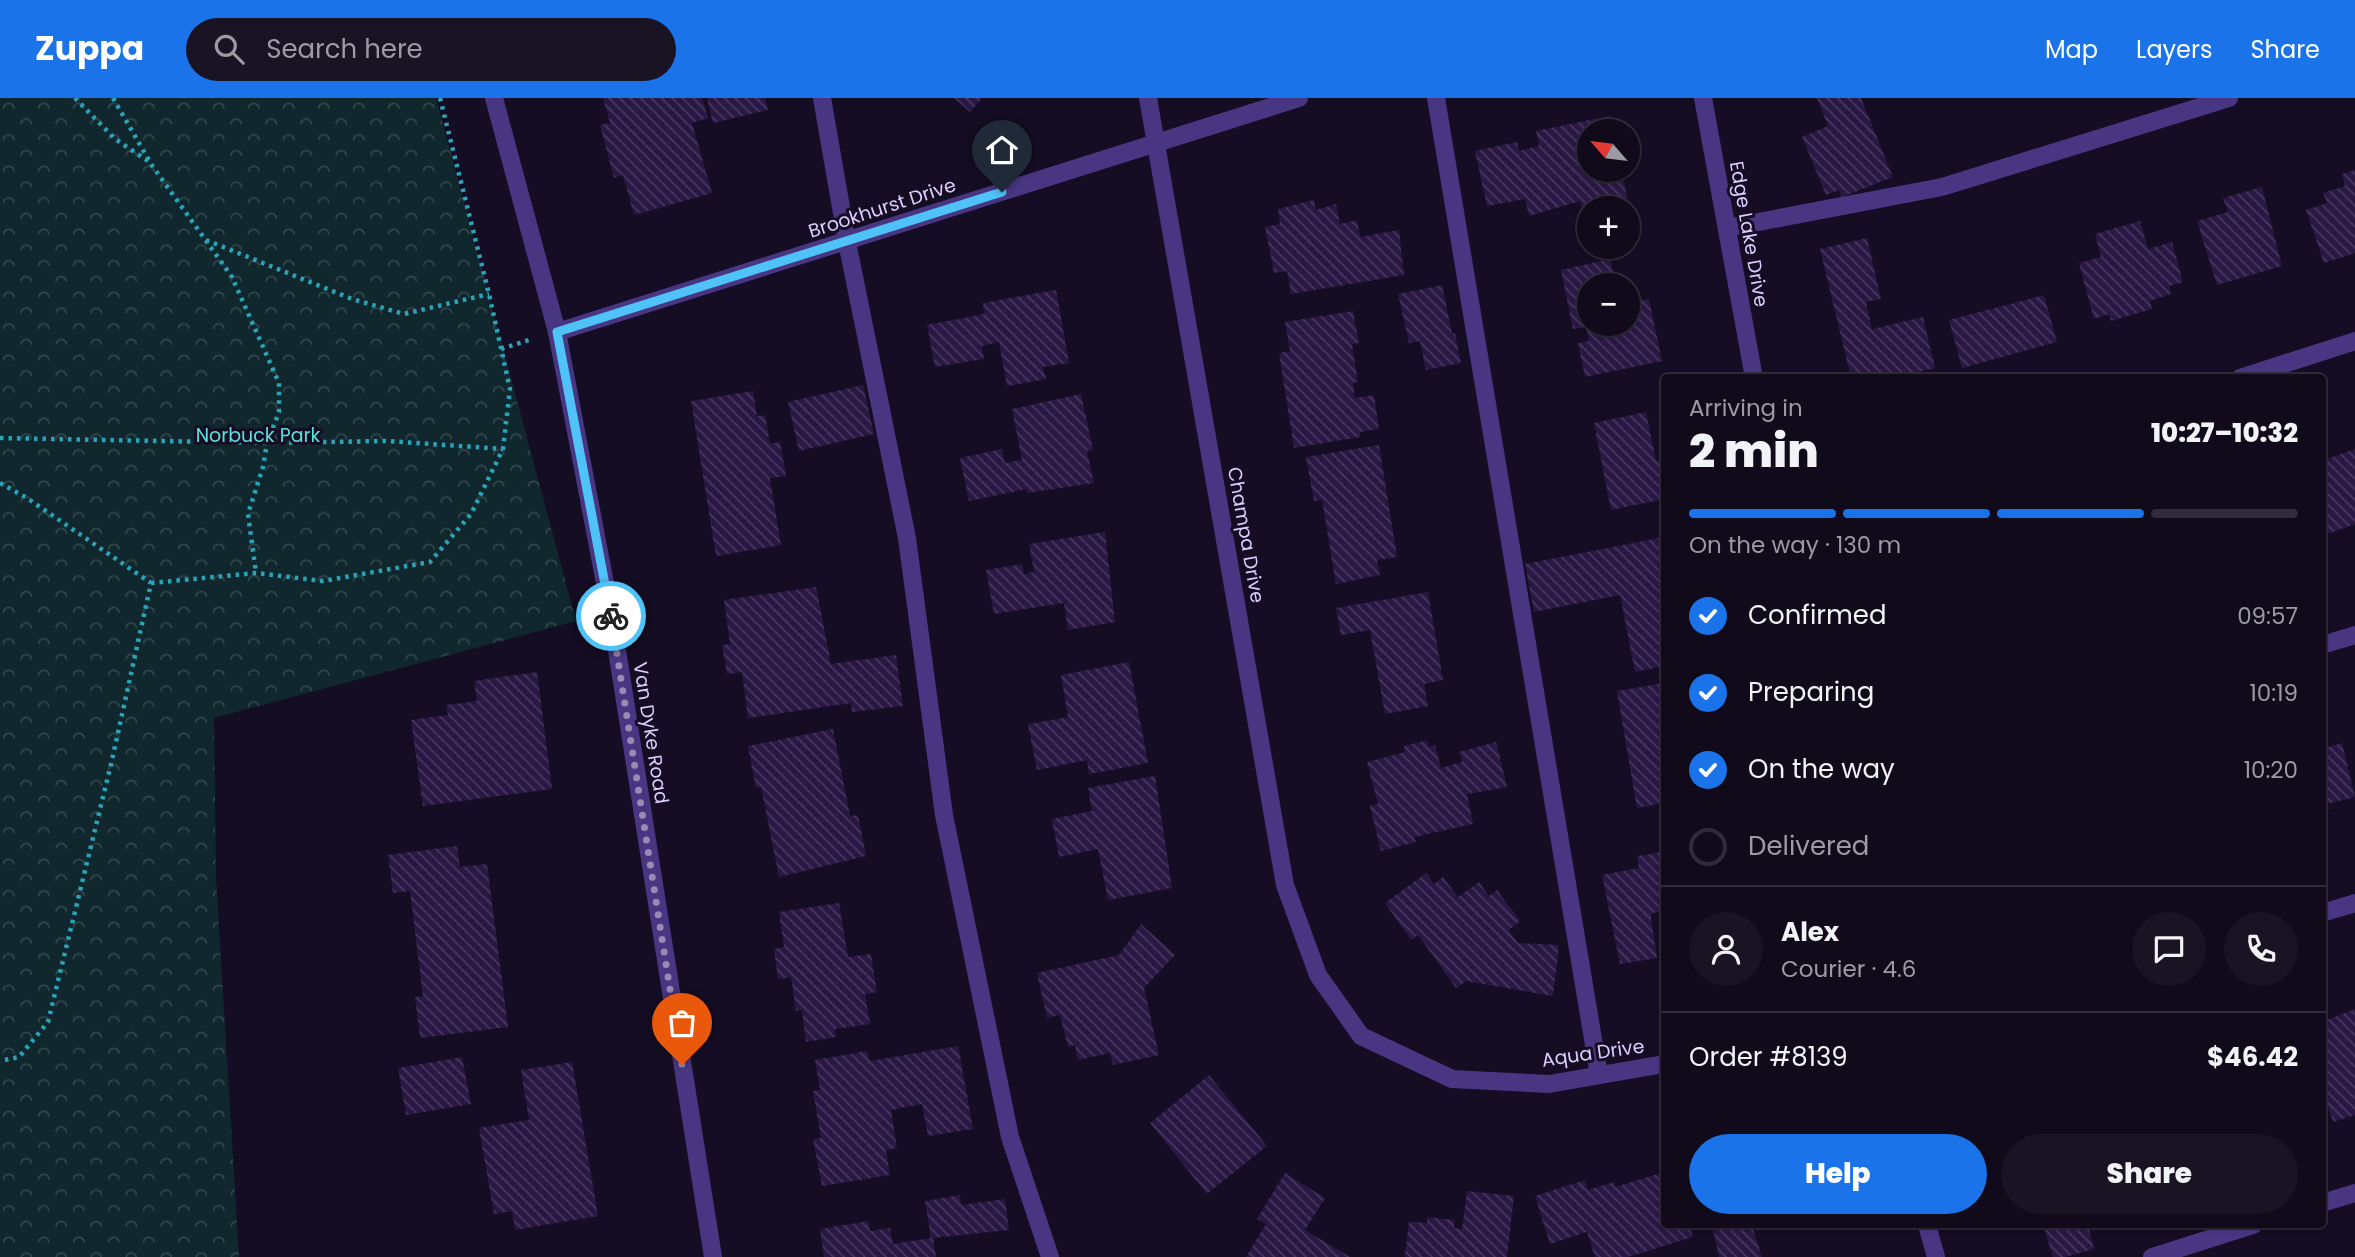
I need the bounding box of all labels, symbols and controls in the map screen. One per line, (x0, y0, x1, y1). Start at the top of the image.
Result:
search box (186, 18, 676, 81)
text: Zuppa (35, 25, 144, 72)
icon: search (210, 30, 248, 68)
text: Search here (266, 31, 423, 67)
text: Map (2045, 33, 2098, 66)
text: Layers (2136, 33, 2212, 66)
text: Share (2250, 33, 2320, 66)
north arrow (1577, 119, 1640, 182)
map controls (1577, 119, 1640, 336)
pin (972, 120, 1032, 192)
icon: home (983, 131, 1021, 169)
street label: Edge Lake Drive (1723, 159, 1775, 309)
street label: Brookhurst Drive (805, 171, 959, 245)
button: + (1577, 196, 1640, 259)
button: − (1577, 273, 1640, 336)
text: Arriving in (1689, 392, 1803, 424)
text: 10:27–10:32 (2151, 415, 2298, 451)
text: 2 min (1689, 419, 1819, 483)
park label: Norbuck Park (196, 422, 321, 449)
street label: Champa Drive (1221, 465, 1271, 605)
text: On the way · 130 m (1689, 529, 1901, 561)
courier (576, 581, 646, 651)
icon: bike (592, 597, 630, 635)
icon: check (1689, 597, 1727, 635)
text: Confirmed (1748, 597, 1886, 633)
text: 09:57 (2237, 600, 2298, 632)
street label: Van Dyke Road (626, 660, 676, 806)
icon: check (1689, 674, 1727, 712)
text: Preparing (1748, 674, 1874, 710)
text: 10:19 (2249, 677, 2298, 709)
icon: check (1689, 751, 1727, 789)
text: On the way (1748, 751, 1895, 787)
text: 10:20 (2244, 754, 2298, 786)
text: Delivered (1748, 828, 1869, 864)
button: person (1689, 912, 1763, 986)
button: chat (2132, 912, 2206, 986)
button: phone (2224, 912, 2298, 986)
text: Alex (1781, 914, 1839, 950)
text: Courier · 4.6 (1781, 953, 1916, 985)
pin (652, 993, 712, 1065)
icon: bag (663, 1004, 701, 1042)
street label: Aqua Drive (1540, 1032, 1646, 1074)
text: Order #8139 (1689, 1039, 1848, 1075)
text: $46.42 (2207, 1039, 2298, 1075)
button: Help (1689, 1134, 1987, 1214)
button: Share (2001, 1134, 2298, 1214)

